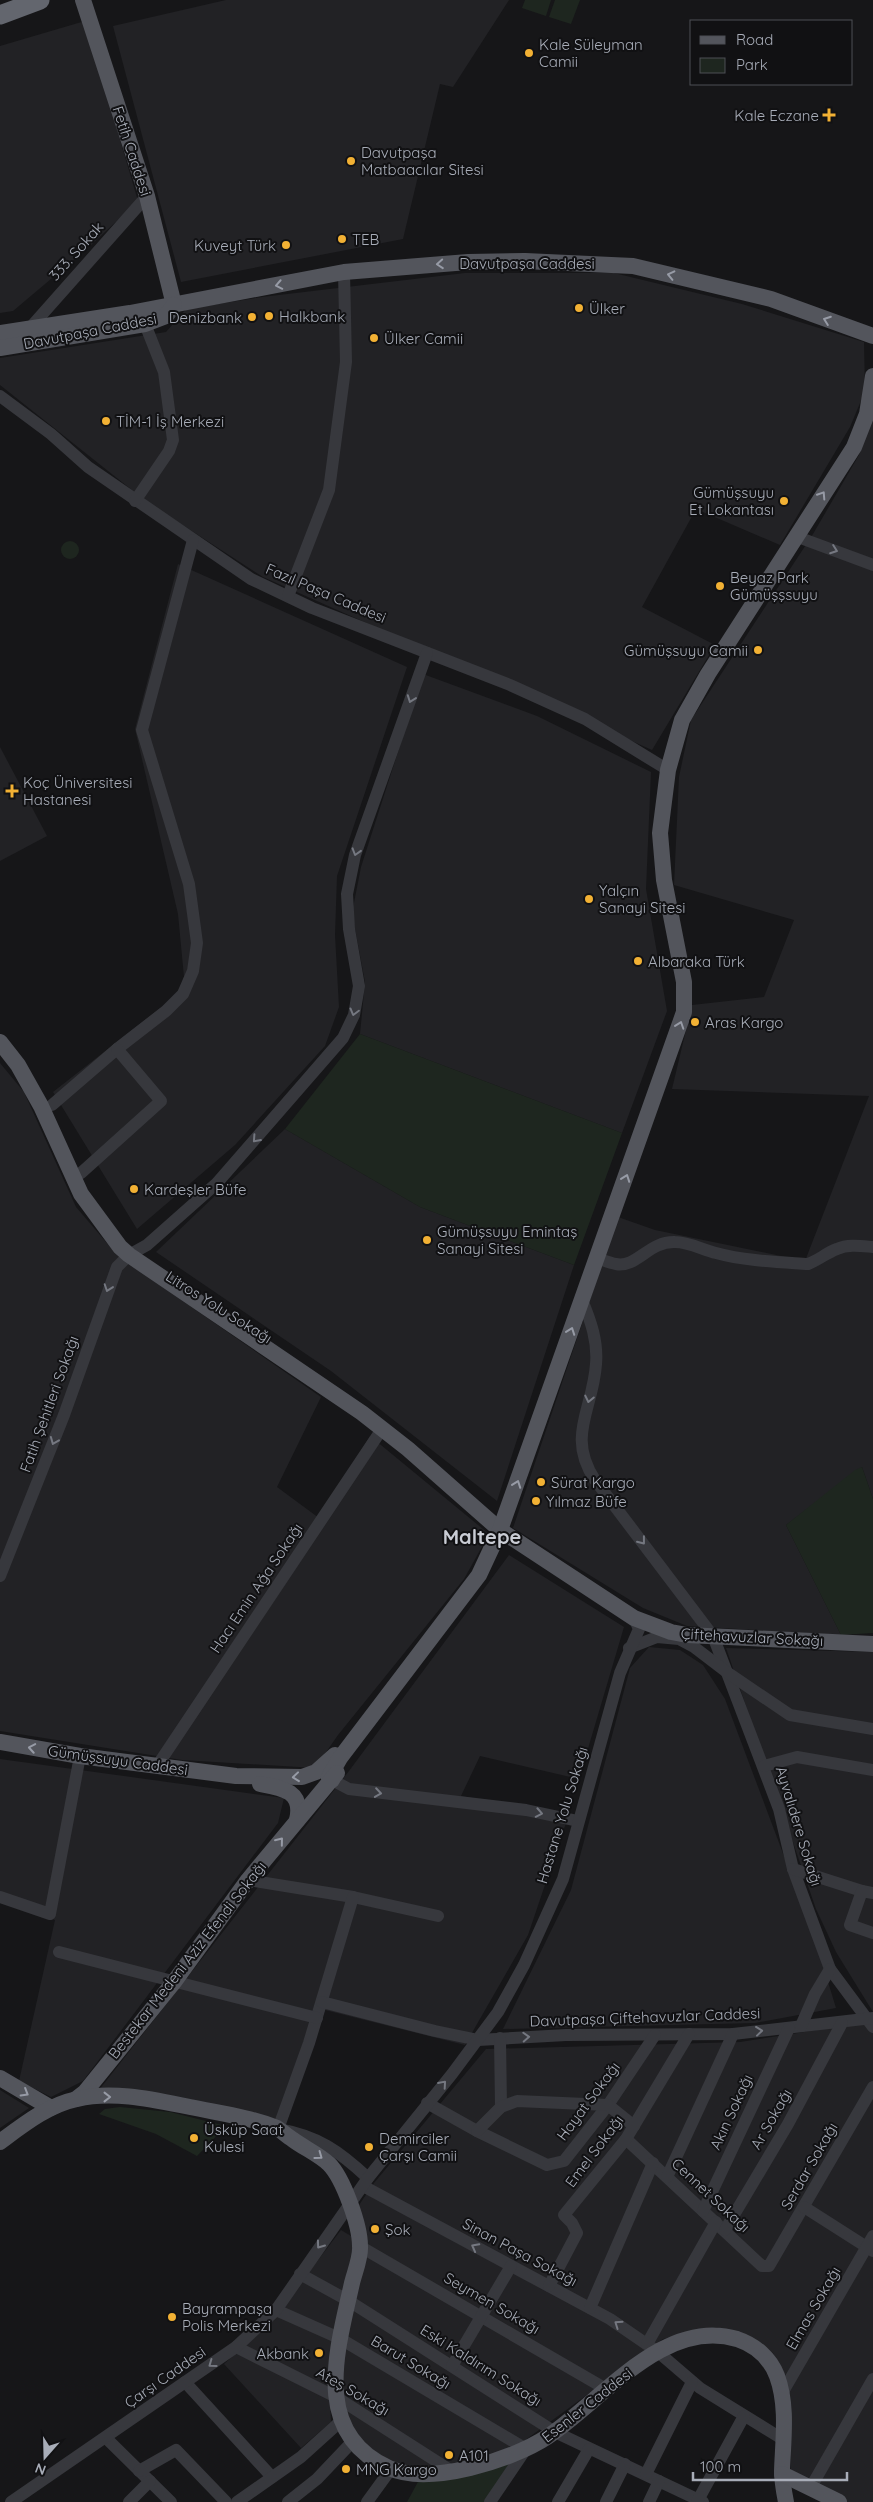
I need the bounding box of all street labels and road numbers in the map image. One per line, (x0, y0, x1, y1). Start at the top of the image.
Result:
street label: Fetih Caddesi (109, 104, 155, 198)
street label: 333. Sokak (45, 218, 107, 284)
street label: Davutpaşa Caddesi (459, 254, 595, 273)
street label: Davutpaşa Caddesi (22, 309, 158, 353)
street label: Fazıl Paşa Caddesi (263, 559, 389, 627)
street label: Litros Yolu Sokağı (162, 1267, 276, 1347)
street label: Fatih Şehitleri Sokağı (15, 1333, 83, 1475)
street label: Hacı Emin Ağa Sokağı (205, 1519, 307, 1657)
street label: Çiftehavuzlar Sokağı (680, 1624, 824, 1650)
street label: Gümüşsuyu Caddesi (47, 1741, 189, 1779)
street label: Hastane Yolu Sokağı (532, 1744, 592, 1886)
street label: Ayvalıdere Sokağı (772, 1764, 826, 1888)
street label: Bestekar Medeni Aziz Efendi Sokağı (104, 1857, 270, 2063)
street label: Davutpaşa Çiftehavuzlar Caddesi (529, 2003, 761, 2031)
street label: Hayat Sokağı (552, 2058, 624, 2144)
street label: Akın Sokağı (705, 2071, 757, 2153)
street label: Ar Sokağı (746, 2085, 796, 2153)
street label: Emel Sokağı (561, 2111, 627, 2191)
street label: Serdar Sokağı (776, 2119, 842, 2213)
street label: Cennet Sokağı (668, 2154, 754, 2236)
street label: Sinan Paşa Sokağı (459, 2214, 581, 2290)
street label: Elmas Sokağı (782, 2263, 844, 2353)
street label: Seymen Sokağı (441, 2268, 543, 2338)
street label: Eski Kaldırım Sokağı (417, 2320, 545, 2410)
street label: Barut Sokağı (368, 2331, 454, 2393)
street label: Çarşı Caddesi (121, 2342, 209, 2412)
street label: Ateş Sokağı (313, 2362, 393, 2420)
street label: Esenler Caddesi (538, 2364, 636, 2446)

